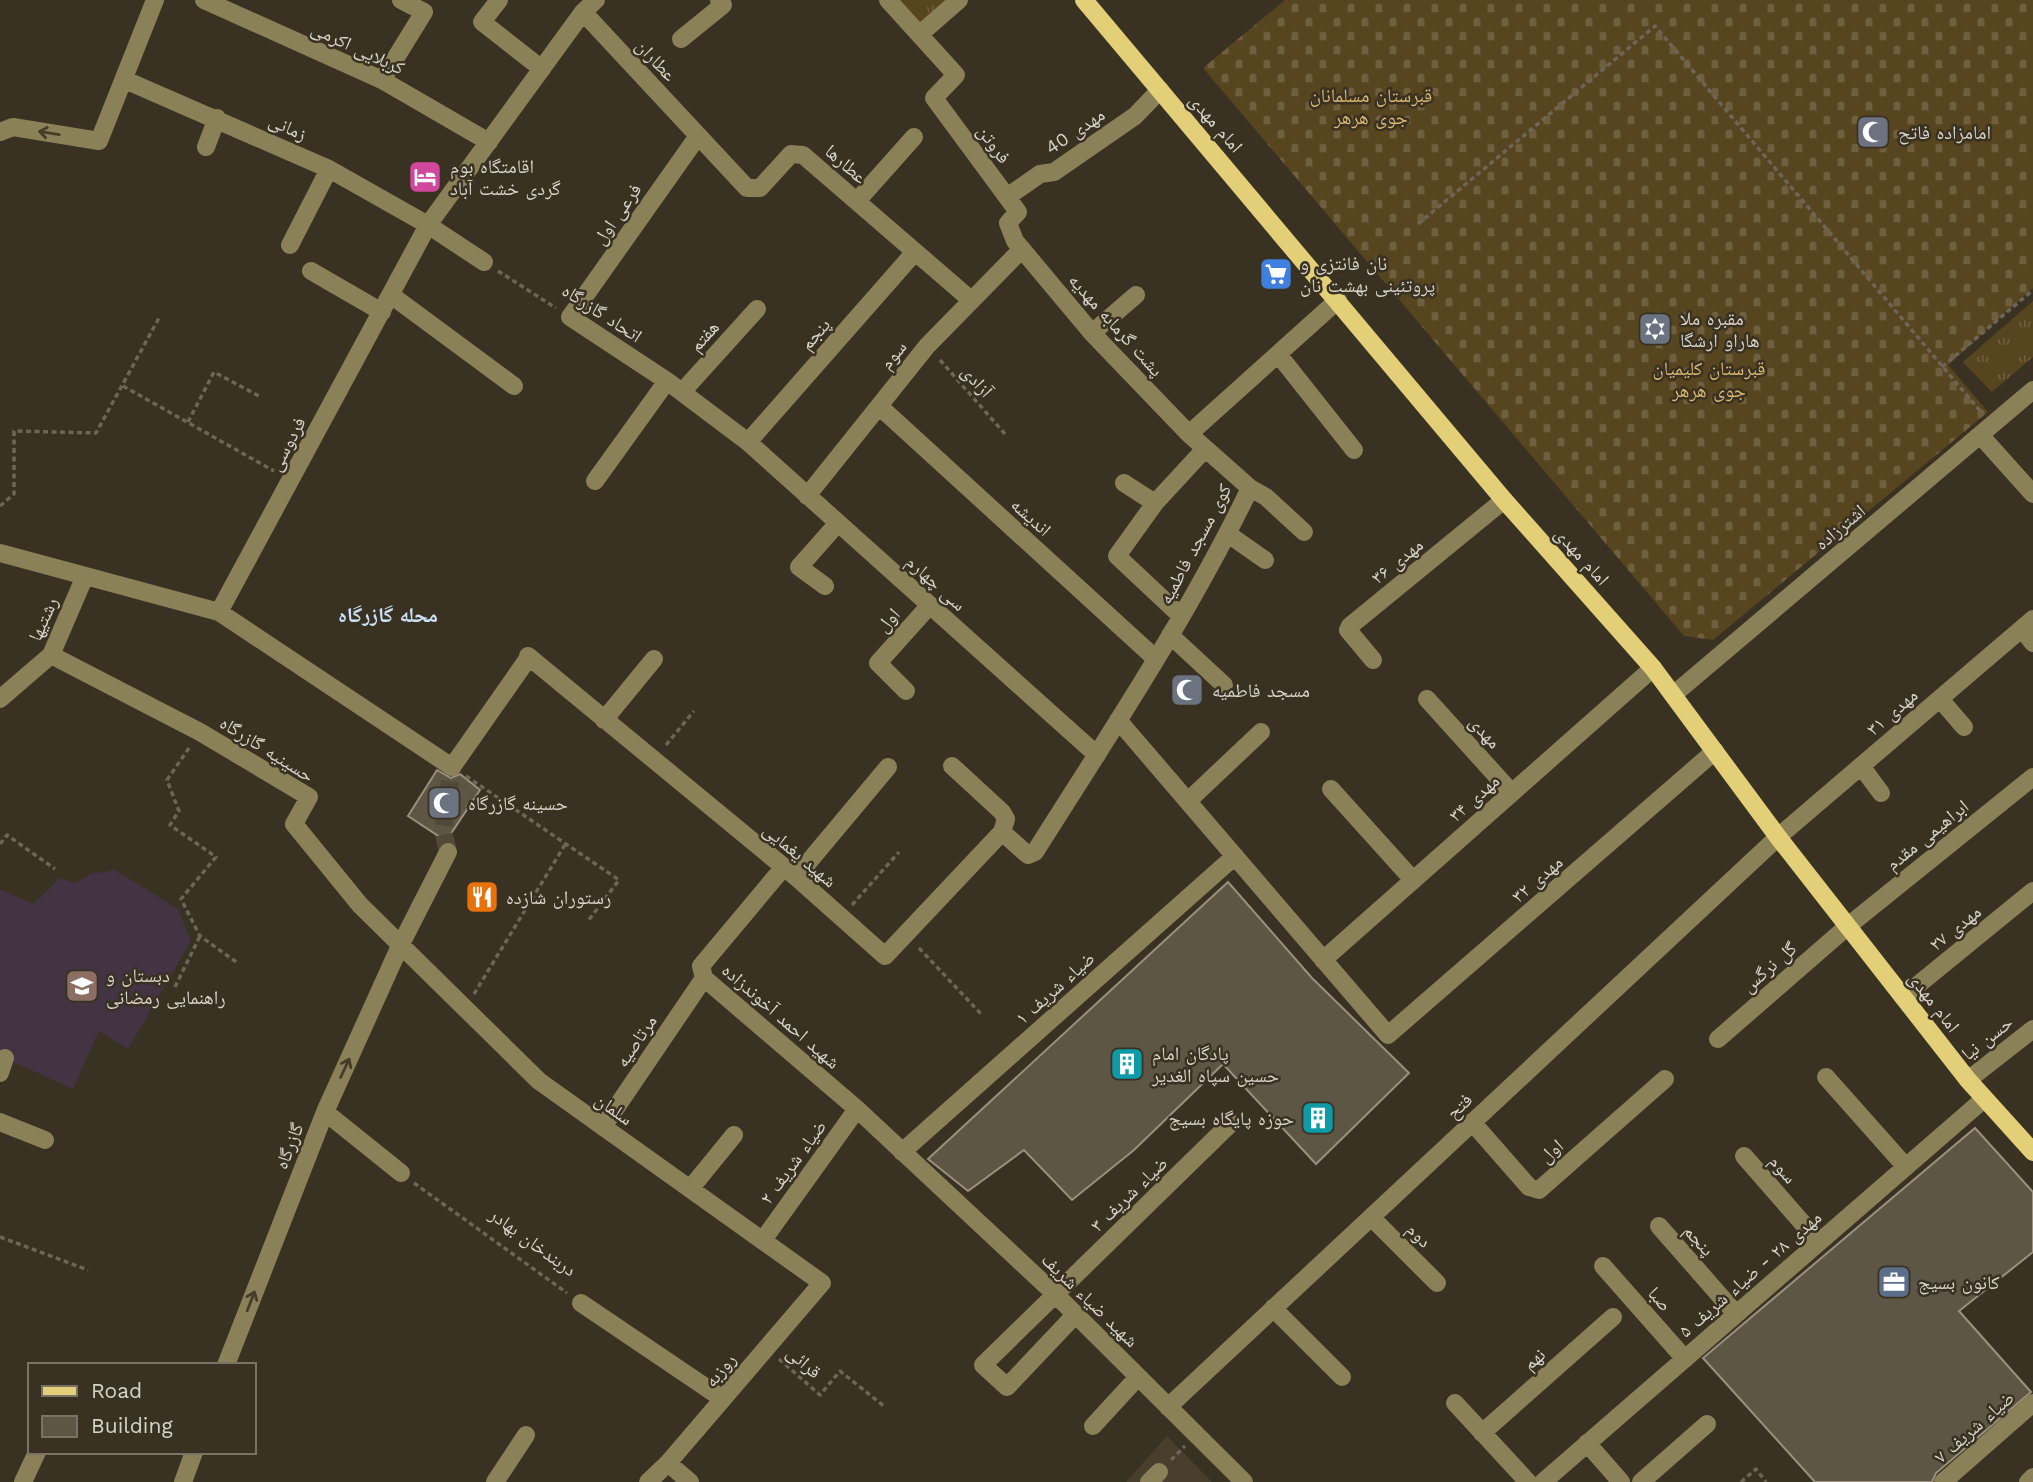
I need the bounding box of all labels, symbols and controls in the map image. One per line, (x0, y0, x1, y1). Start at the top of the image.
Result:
street label: کربلایی اکرمی (308, 16, 408, 80)
street label: عطاران (631, 34, 682, 86)
park label: قبرستان مسلمانان جوی هرهر (1310, 84, 1432, 129)
street label: امام مهدی (1183, 89, 1248, 158)
street label: مهدی 40 (1041, 103, 1109, 159)
street label: زمانی (265, 108, 311, 146)
mosque icon: امامزاده فاتح (1854, 113, 1892, 151)
street label: فروتن (972, 120, 1016, 168)
place label: امامزاده فاتح (1898, 121, 1991, 145)
one-way arrow (38, 126, 61, 139)
street label: عطارها (820, 140, 872, 189)
place label: اقامتگاه بوم گردی خشت آباد (450, 155, 561, 200)
hotel icon: اقامتگاه بوم گردی خشت آباد (406, 158, 444, 196)
street label: فرعی اول (588, 179, 646, 249)
place label: نان فانتزی و پروتئینی بهشت نان (1300, 252, 1435, 297)
supermarket icon: نان فانتزی و پروتئینی بهشت نان (1257, 255, 1295, 293)
street label: پشت گرمابه مهدیه (1064, 269, 1168, 381)
street label: اتحاد گازرگاه (558, 279, 646, 347)
place label: مقبره ملا هاراو ارشگا (1680, 307, 1760, 352)
synagogue icon: مقبره ملا هاراو ارشگا (1636, 310, 1674, 348)
street label: پنجم (795, 313, 836, 355)
street label: هفتم (684, 316, 725, 357)
street label: سوم (874, 336, 913, 375)
park label: قبرستان کلیمیان جوی هرهر (1653, 357, 1766, 402)
street label: آزادی (956, 360, 998, 403)
street label: فردوسی (263, 413, 311, 475)
street label: کوی مسجد فاطمیه (1154, 480, 1236, 608)
street label: اندیشه (1006, 493, 1056, 541)
street label: اشترزاده (1810, 499, 1870, 555)
street label: امام مهدی (1548, 522, 1614, 591)
street label: مهدی ۳۶ (1366, 533, 1428, 589)
street label: سی چهارم (900, 550, 971, 617)
street label: رشتیها (23, 594, 63, 644)
district label: محله گازرگاه (338, 602, 438, 627)
street label: اول (871, 603, 905, 637)
mosque icon: مسجد فاطمیه (1168, 671, 1206, 709)
place label: مسجد فاطمیه (1212, 679, 1310, 702)
street label: مهدی ۳۱ (1862, 684, 1922, 740)
street label: حسینیه گازرگاه (216, 711, 318, 787)
street label: مهدی (1464, 711, 1506, 753)
street label: مهدی ۳۴ (1444, 769, 1504, 827)
mosque icon: حسینه گازرگاه (425, 784, 463, 822)
place label: حسینه گازرگاه (468, 792, 568, 815)
street label: ابراهیمی مقدم (1881, 795, 1974, 877)
street label: شهید یغمایی (759, 818, 841, 892)
street label: مهدی ۳۲ (1507, 851, 1567, 907)
restaurant icon: رستوران شازده (463, 878, 501, 916)
place label: رستوران شازده (506, 886, 611, 909)
street label: مهدی ۲۷ (1924, 900, 1986, 956)
street label: گل نرگس (1737, 937, 1801, 997)
street label: ضیاء شریف ۱ (1011, 946, 1099, 1030)
street label: شهید احمد آخوندزاده (717, 958, 845, 1074)
place label: دبستان و راهنمایی رمضانی (106, 964, 226, 1009)
school or university icon: دبستان و راهنمایی رمضانی (63, 967, 101, 1005)
street label: امام مهدی (1902, 967, 1965, 1038)
street label: مرتاصیه (610, 1011, 662, 1071)
street label: حسن نیا (1957, 1011, 2017, 1065)
place label: پادگان امام حسین سپاه الغدیر (1151, 1042, 1279, 1087)
building icon: پادگان امام حسین سپاه الغدیر (1108, 1045, 1146, 1083)
one-way arrow (339, 1057, 352, 1079)
street label: سلمان (591, 1088, 637, 1130)
street label: فتح (1441, 1088, 1478, 1125)
building icon: حوزه پایگاه بسیج (1299, 1099, 1337, 1137)
place label: حوزه پایگاه بسیج (1169, 1107, 1294, 1131)
street label: ضیاء شریف ۲ (755, 1115, 831, 1209)
street label: گازرگاه (269, 1119, 309, 1172)
street label: اول (1534, 1134, 1568, 1168)
street label: سوم (1763, 1150, 1802, 1189)
street label: ضیاء شریف ۳ (1086, 1151, 1172, 1237)
street label: دربندخان بهادر (484, 1202, 581, 1281)
street label: مهدی ۲۸ - ضیاء شریف ۵ (1674, 1206, 1826, 1342)
street label: دوم (1400, 1218, 1436, 1254)
street label: پنجم (1678, 1219, 1719, 1261)
street label: شهید ضیاء شریف (1037, 1248, 1143, 1352)
office icon: کانون بسیج (1875, 1263, 1913, 1301)
place label: کانون بسیج (1918, 1271, 2000, 1295)
street label: صبا (1643, 1282, 1677, 1316)
one-way arrow (245, 1291, 258, 1313)
street label: قرائی (782, 1341, 826, 1383)
street label: نهم (1518, 1343, 1551, 1376)
street label: روزبه (699, 1348, 741, 1392)
legend (28, 1363, 256, 1454)
text: Road (91, 1378, 142, 1403)
street label: ضیاء شریف ۷ (1929, 1386, 2019, 1468)
text: Building (91, 1413, 173, 1438)

